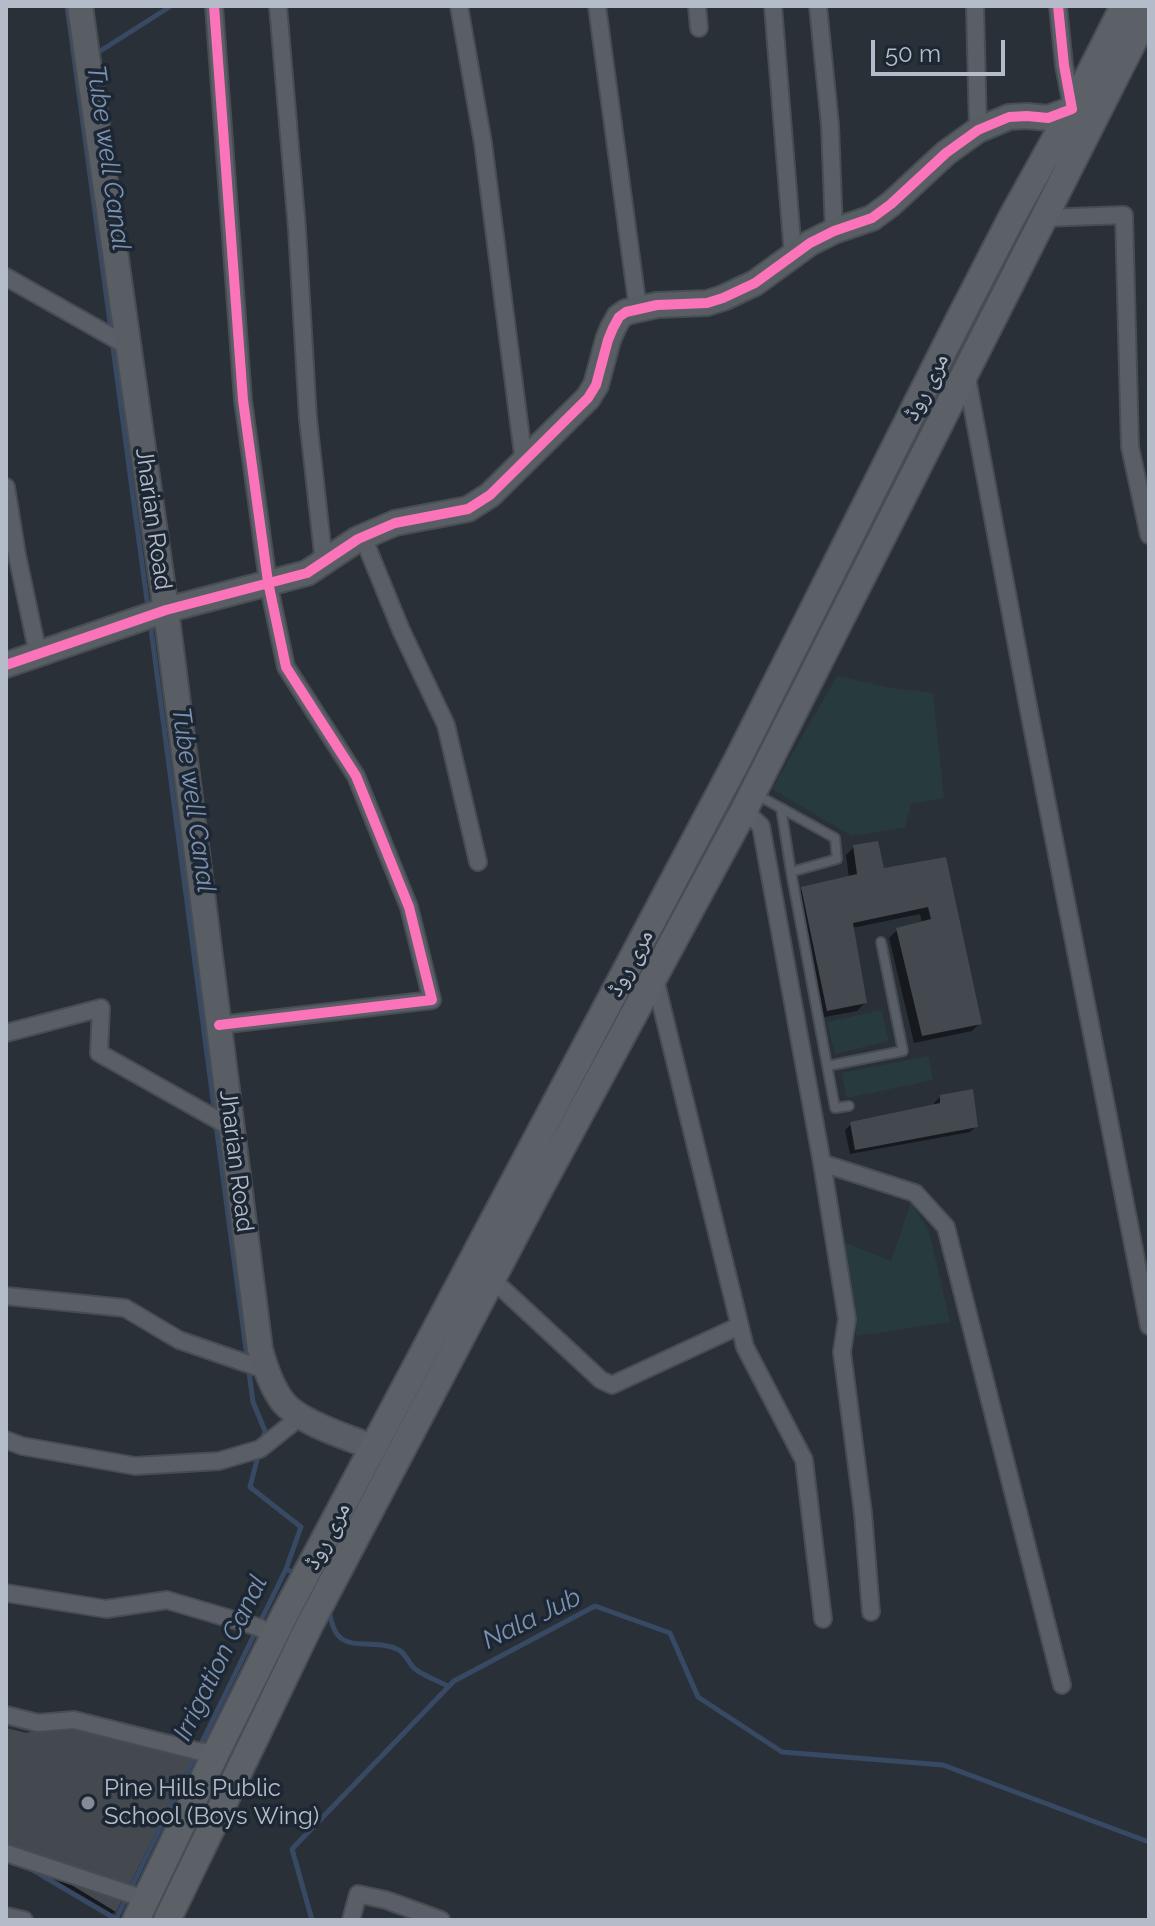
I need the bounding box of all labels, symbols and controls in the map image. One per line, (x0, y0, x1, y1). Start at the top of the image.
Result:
scale bar (875, 24, 1009, 74)
text: 50 m (885, 39, 941, 68)
water label: Tube well Canal (80, 63, 136, 253)
street label: مری روڈ (897, 348, 955, 426)
street label: Jharian Road (129, 446, 177, 592)
water label: Tube well Canal (165, 705, 221, 895)
street label: مری روڈ (600, 924, 660, 1002)
street label: Jharian Road (213, 1088, 259, 1234)
street label: مری روڈ (297, 1497, 357, 1575)
water label: Irrigation Canal (168, 1570, 274, 1746)
water label: Nala Jub (478, 1582, 586, 1656)
place label: Pine Hills Public School (Boys Wing) (104, 1775, 319, 1831)
marker: Pine Hills Public School (Boys Wing) (79, 1794, 97, 1812)

